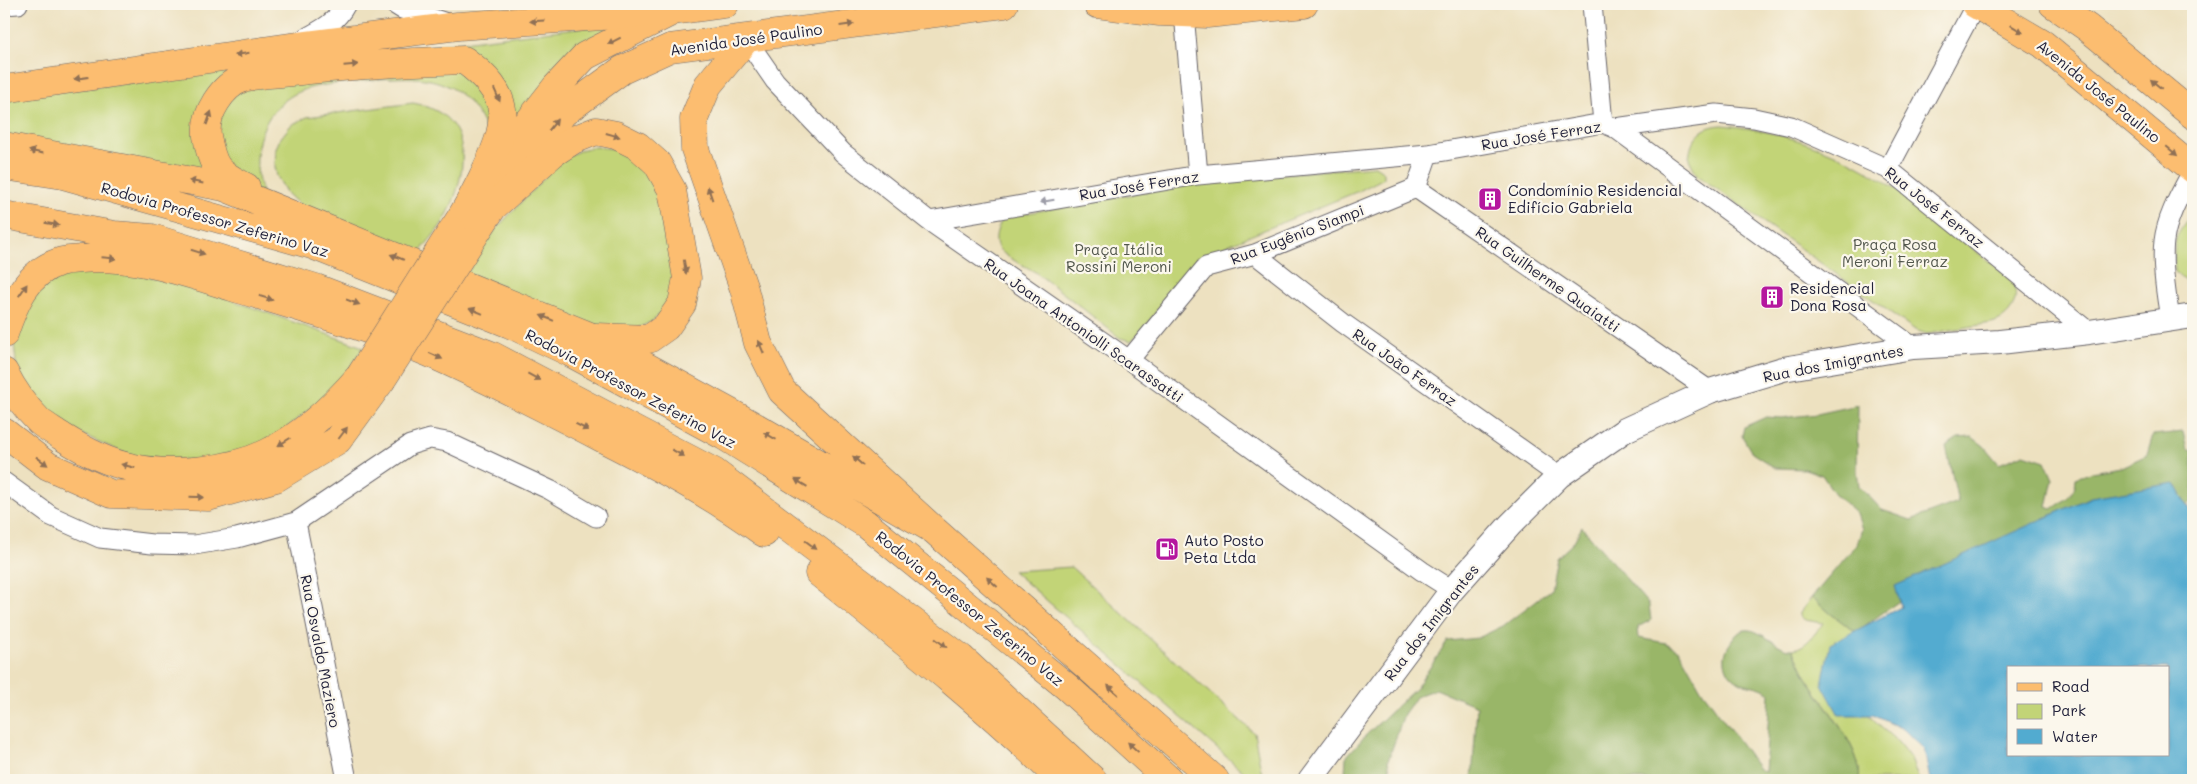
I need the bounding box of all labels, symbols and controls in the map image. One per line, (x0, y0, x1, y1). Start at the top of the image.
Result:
one-way arrow (529, 17, 545, 25)
street label: Avenida José Paulino (669, 18, 823, 60)
one-way arrow (839, 21, 855, 29)
one-way arrow (2010, 24, 2023, 33)
street label: Avenida José Paulino (2033, 35, 2165, 147)
one-way arrow (607, 37, 621, 45)
one-way arrow (233, 51, 249, 59)
one-way arrow (343, 61, 359, 69)
one-way arrow (73, 74, 89, 82)
one-way arrow (2149, 79, 2162, 90)
one-way arrow (493, 88, 501, 102)
one-way arrow (205, 110, 213, 125)
street label: Rua José Ferraz (1480, 116, 1602, 154)
one-way arrow (548, 118, 558, 132)
one-way arrow (605, 131, 620, 139)
one-way arrow (2166, 146, 2179, 157)
one-way arrow (28, 147, 44, 155)
street label: Rua José Ferraz (1881, 162, 1989, 252)
street label: Rua José Ferraz (1078, 166, 1200, 204)
street label: Rodovia Professor Zeferino Vaz (99, 177, 331, 261)
one-way arrow (188, 178, 203, 186)
place label: Condomínio Residencial Edifício Gabriela (1508, 180, 1682, 217)
one-way arrow (706, 185, 714, 200)
building icon: Condomínio Residencial Edifício Gabriela (1477, 186, 1503, 212)
one-way arrow (1038, 197, 1054, 205)
street label: Rua Eugênio Siampi (1227, 199, 1367, 269)
one-way arrow (44, 221, 60, 229)
street label: Rua Guilherme Quaiatti (1472, 221, 1624, 337)
park label: Praça Rosa Meroni Ferraz (1842, 234, 1948, 271)
park label: Praça Itália Rossini Meroni (1066, 239, 1172, 276)
one-way arrow (191, 249, 206, 257)
one-way arrow (389, 253, 404, 261)
street label: Rua Joana Antoniolli Scarassatti (980, 253, 1188, 407)
one-way arrow (101, 254, 117, 262)
one-way arrow (682, 259, 690, 275)
place label: Residencial Dona Rosa (1790, 278, 1874, 315)
one-way arrow (18, 284, 28, 297)
building icon: Residencial Dona Rosa (1759, 284, 1785, 310)
one-way arrow (258, 294, 273, 302)
one-way arrow (346, 298, 361, 306)
one-way arrow (469, 307, 484, 314)
one-way arrow (539, 314, 554, 322)
street label: Rodovia Professor Zeferino Vaz (522, 324, 740, 452)
street label: Rua João Ferraz (1349, 324, 1461, 410)
one-way arrow (756, 340, 764, 354)
street label: Rua dos Imigrantes (1761, 340, 1905, 386)
one-way arrow (429, 353, 443, 361)
one-way arrow (527, 373, 541, 381)
one-way arrow (575, 423, 589, 431)
one-way arrow (338, 426, 348, 440)
one-way arrow (764, 431, 777, 440)
one-way arrow (278, 438, 291, 447)
one-way arrow (671, 449, 685, 457)
one-way arrow (853, 455, 865, 467)
one-way arrow (36, 456, 49, 466)
one-way arrow (120, 461, 135, 469)
one-way arrow (794, 479, 807, 488)
one-way arrow (190, 493, 206, 501)
street label: Rodovia Professor Zeferino Vaz (872, 526, 1068, 690)
place label: Auto Posto Peta Ltda (1184, 530, 1264, 567)
fuel station icon: Auto Posto Peta Ltda (1154, 536, 1180, 562)
one-way arrow (804, 540, 818, 550)
street label: Rua dos Imigrantes (1379, 560, 1483, 684)
street label: Rua Osvaldo Maziero (296, 573, 346, 729)
one-way arrow (986, 576, 998, 588)
one-way arrow (934, 637, 947, 648)
legend (2007, 666, 2170, 756)
text: Road (2052, 676, 2089, 696)
one-way arrow (1108, 684, 1120, 696)
text: Park (2052, 700, 2086, 720)
text: Water (2052, 726, 2098, 746)
one-way arrow (1127, 741, 1139, 753)

